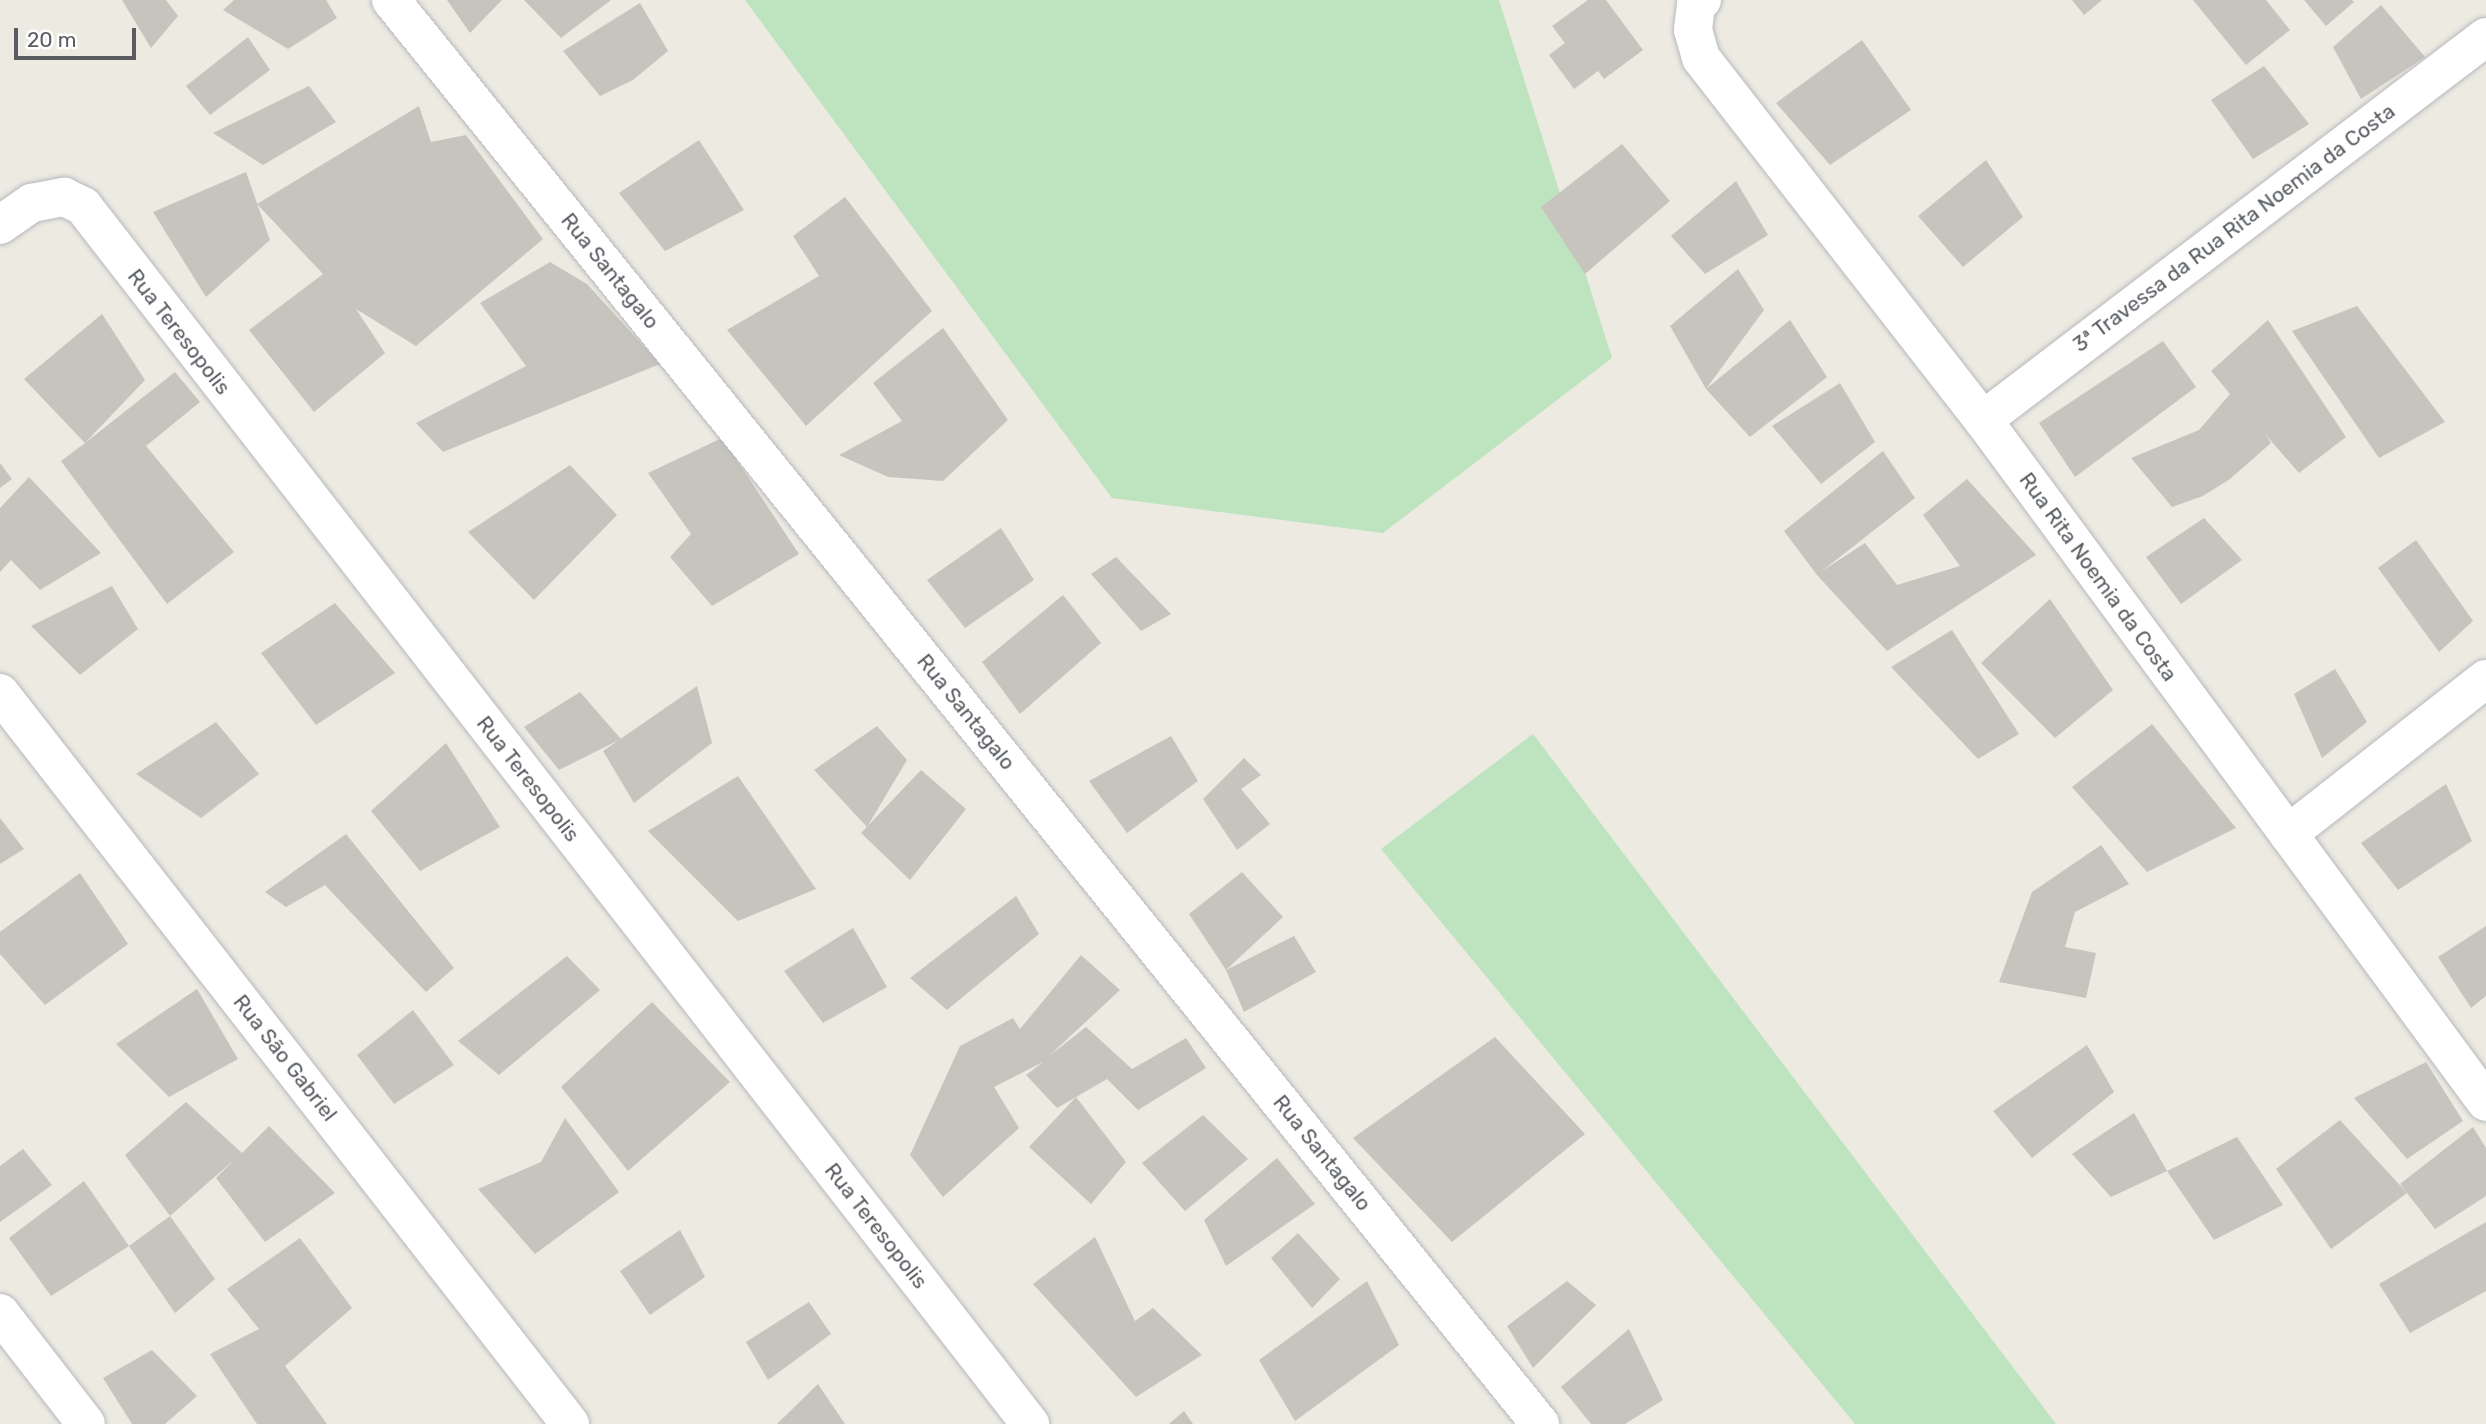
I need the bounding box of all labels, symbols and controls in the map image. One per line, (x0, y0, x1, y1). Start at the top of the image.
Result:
scale bar (18, 14, 140, 58)
text: 20 m (27, 27, 76, 52)
street label: 3ª Travessa da Rua Rita Noemia da Costa (2068, 98, 2400, 358)
street label: Rua Santagalo (556, 208, 664, 334)
street label: Rua Teresopolis (122, 264, 236, 400)
street label: Rua Rita Noemia da Costa (2014, 468, 2182, 686)
street label: Rua Santagalo (912, 649, 1020, 775)
street label: Rua Teresopolis (471, 711, 585, 847)
street label: Rua São Gabriel (228, 990, 342, 1126)
street label: Rua Santagalo (1268, 1090, 1376, 1216)
street label: Rua Teresopolis (819, 1158, 933, 1294)

